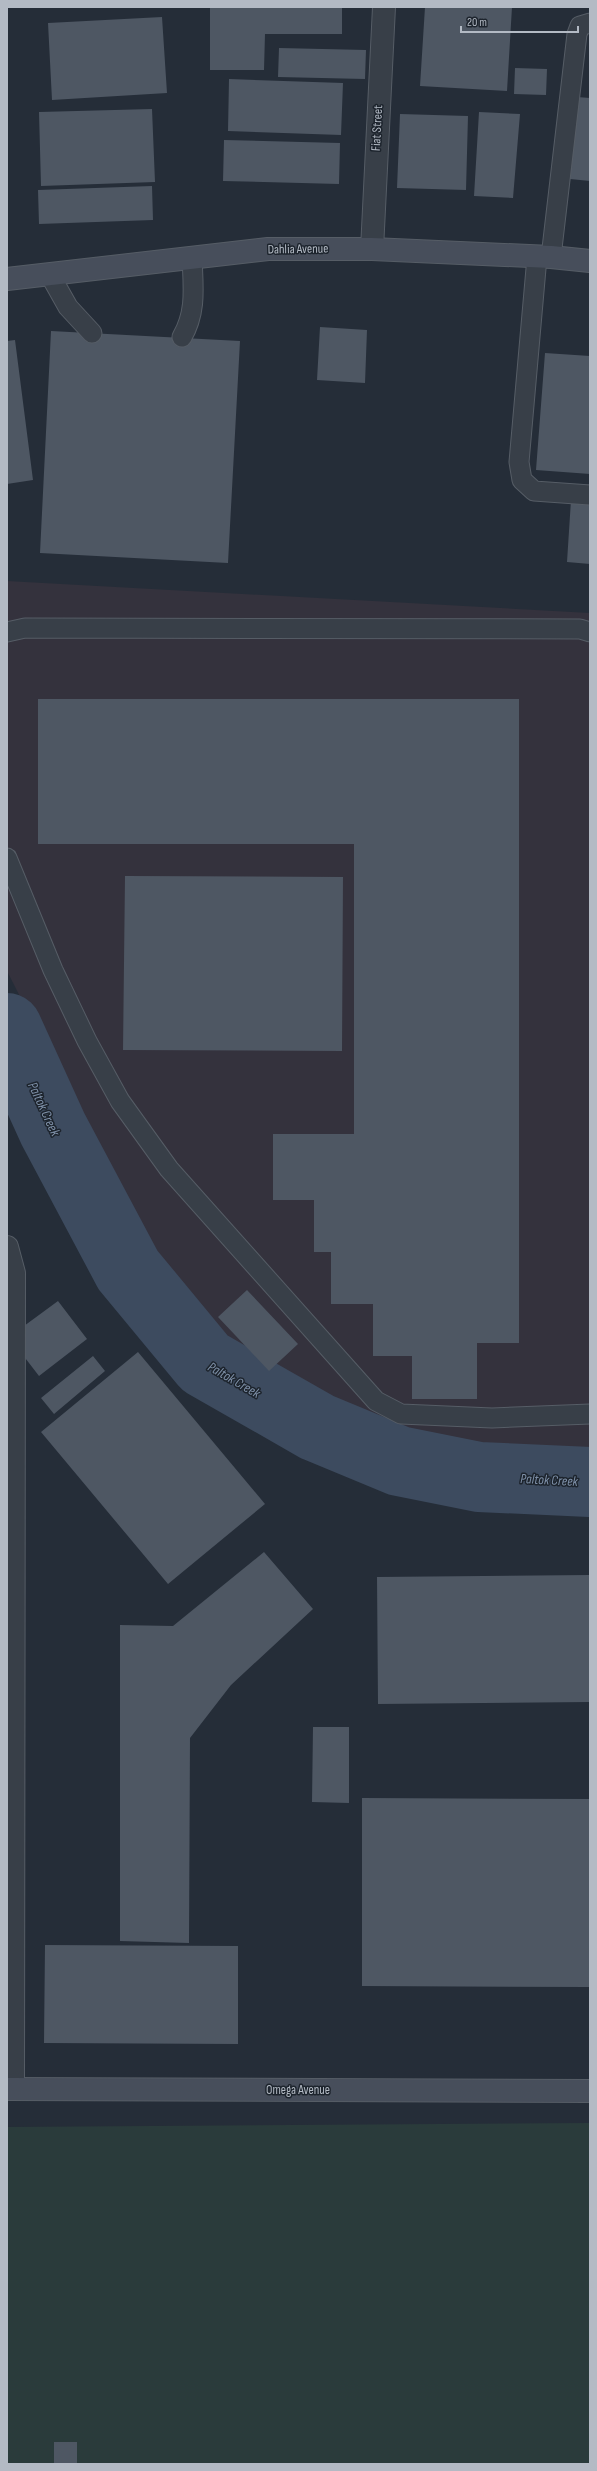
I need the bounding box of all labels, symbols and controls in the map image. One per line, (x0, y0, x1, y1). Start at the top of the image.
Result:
scale bar (461, 8, 578, 34)
text: 20 m (467, 15, 487, 30)
street label: Fiat Street (368, 105, 386, 151)
street label: Dahlia Avenue (267, 240, 329, 258)
water label: Paltok Creek (24, 1079, 64, 1139)
water label: Paltok Creek (205, 1358, 264, 1402)
water label: Paltok Creek (520, 1470, 579, 1490)
street label: Omega Avenue (266, 2082, 330, 2098)

